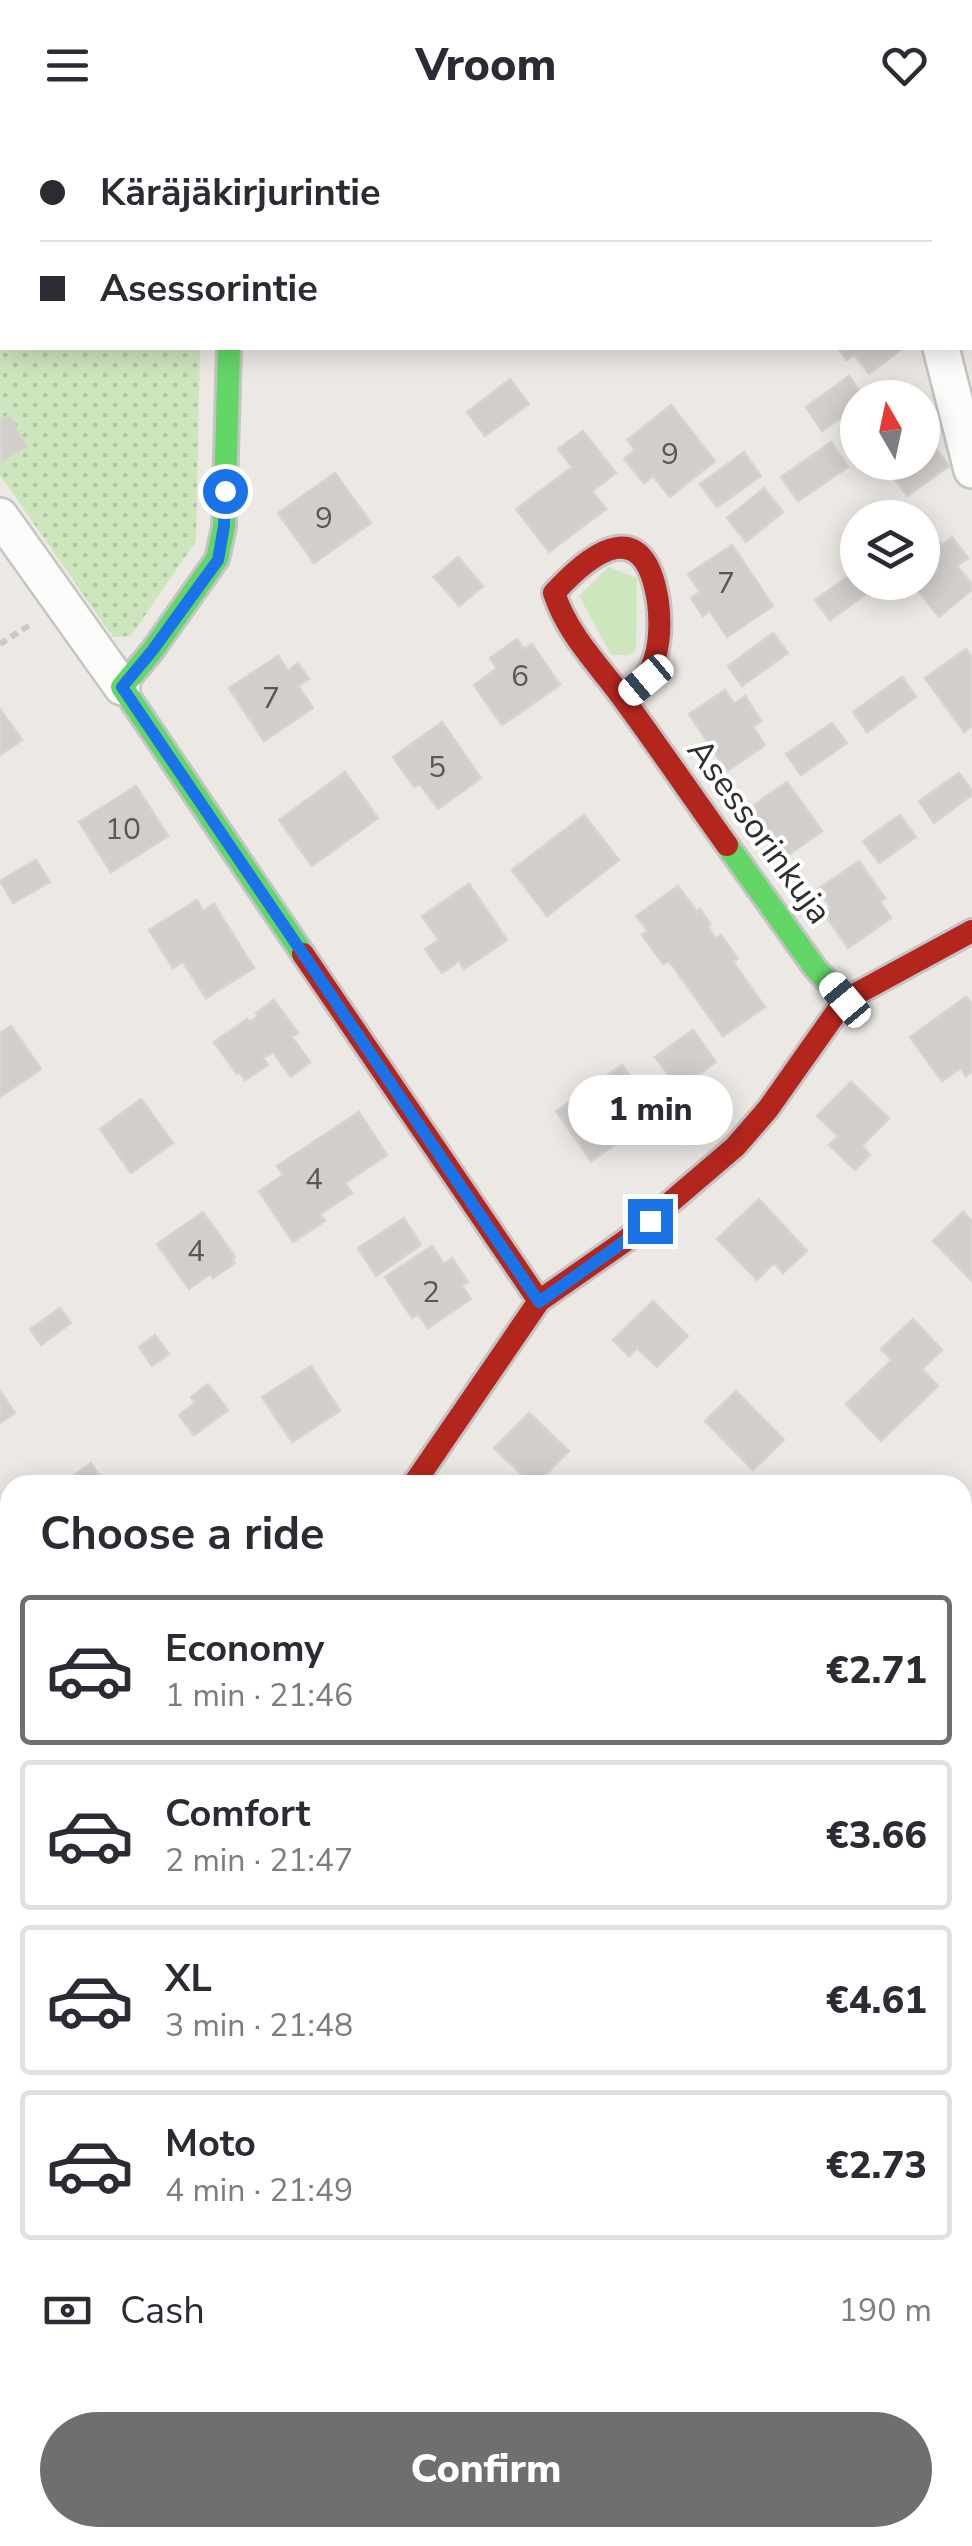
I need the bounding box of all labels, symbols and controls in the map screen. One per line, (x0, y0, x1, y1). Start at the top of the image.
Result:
text: Vroom (415, 35, 557, 96)
icon: menu (40, 38, 95, 93)
icon: heart (877, 38, 932, 93)
text: Käräjäkirjurintie (100, 167, 381, 218)
text: Asessorintie (100, 263, 318, 314)
north arrow (840, 380, 940, 480)
map controls (840, 380, 940, 600)
house number: 9 (661, 434, 679, 475)
route start (203, 469, 248, 514)
house number: 9 (315, 498, 333, 539)
button: layers (840, 500, 940, 600)
house number: 7 (717, 563, 735, 604)
car (613, 649, 679, 711)
house number: 6 (511, 656, 529, 697)
house number: 7 (262, 678, 280, 719)
street label: Asessorinkuja (676, 729, 843, 933)
house number: 5 (428, 747, 446, 788)
house number: 10 (105, 809, 141, 850)
car (814, 967, 876, 1033)
callout: 1 min (568, 1076, 732, 1146)
text: 1 min (608, 1088, 693, 1131)
house number: 4 (305, 1159, 323, 1200)
route end (628, 1199, 673, 1244)
house number: 4 (187, 1231, 205, 1272)
house number: 2 (422, 1272, 440, 1313)
text: Choose a ride (40, 1504, 325, 1565)
text: Economy (165, 1623, 324, 1674)
icon: car (45, 1625, 135, 1715)
text: €2.71 (826, 1645, 927, 1696)
text: 1 min · 21:46 (165, 1674, 353, 1717)
text: Comfort (165, 1788, 310, 1839)
icon: car (45, 1790, 135, 1880)
text: €3.66 (826, 1810, 927, 1861)
text: 2 min · 21:47 (165, 1839, 353, 1882)
text: XL (165, 1953, 212, 2004)
icon: car (45, 1955, 135, 2045)
text: €4.61 (826, 1975, 927, 2026)
text: 3 min · 21:48 (165, 2004, 353, 2047)
text: Moto (165, 2118, 256, 2169)
icon: car (45, 2120, 135, 2210)
text: €2.73 (826, 2140, 927, 2191)
text: 4 min · 21:49 (165, 2169, 353, 2212)
icon: cash (40, 2283, 95, 2338)
text: Cash (120, 2285, 205, 2336)
text: 190 m (839, 2289, 932, 2332)
button: Confirm (40, 2412, 932, 2527)

